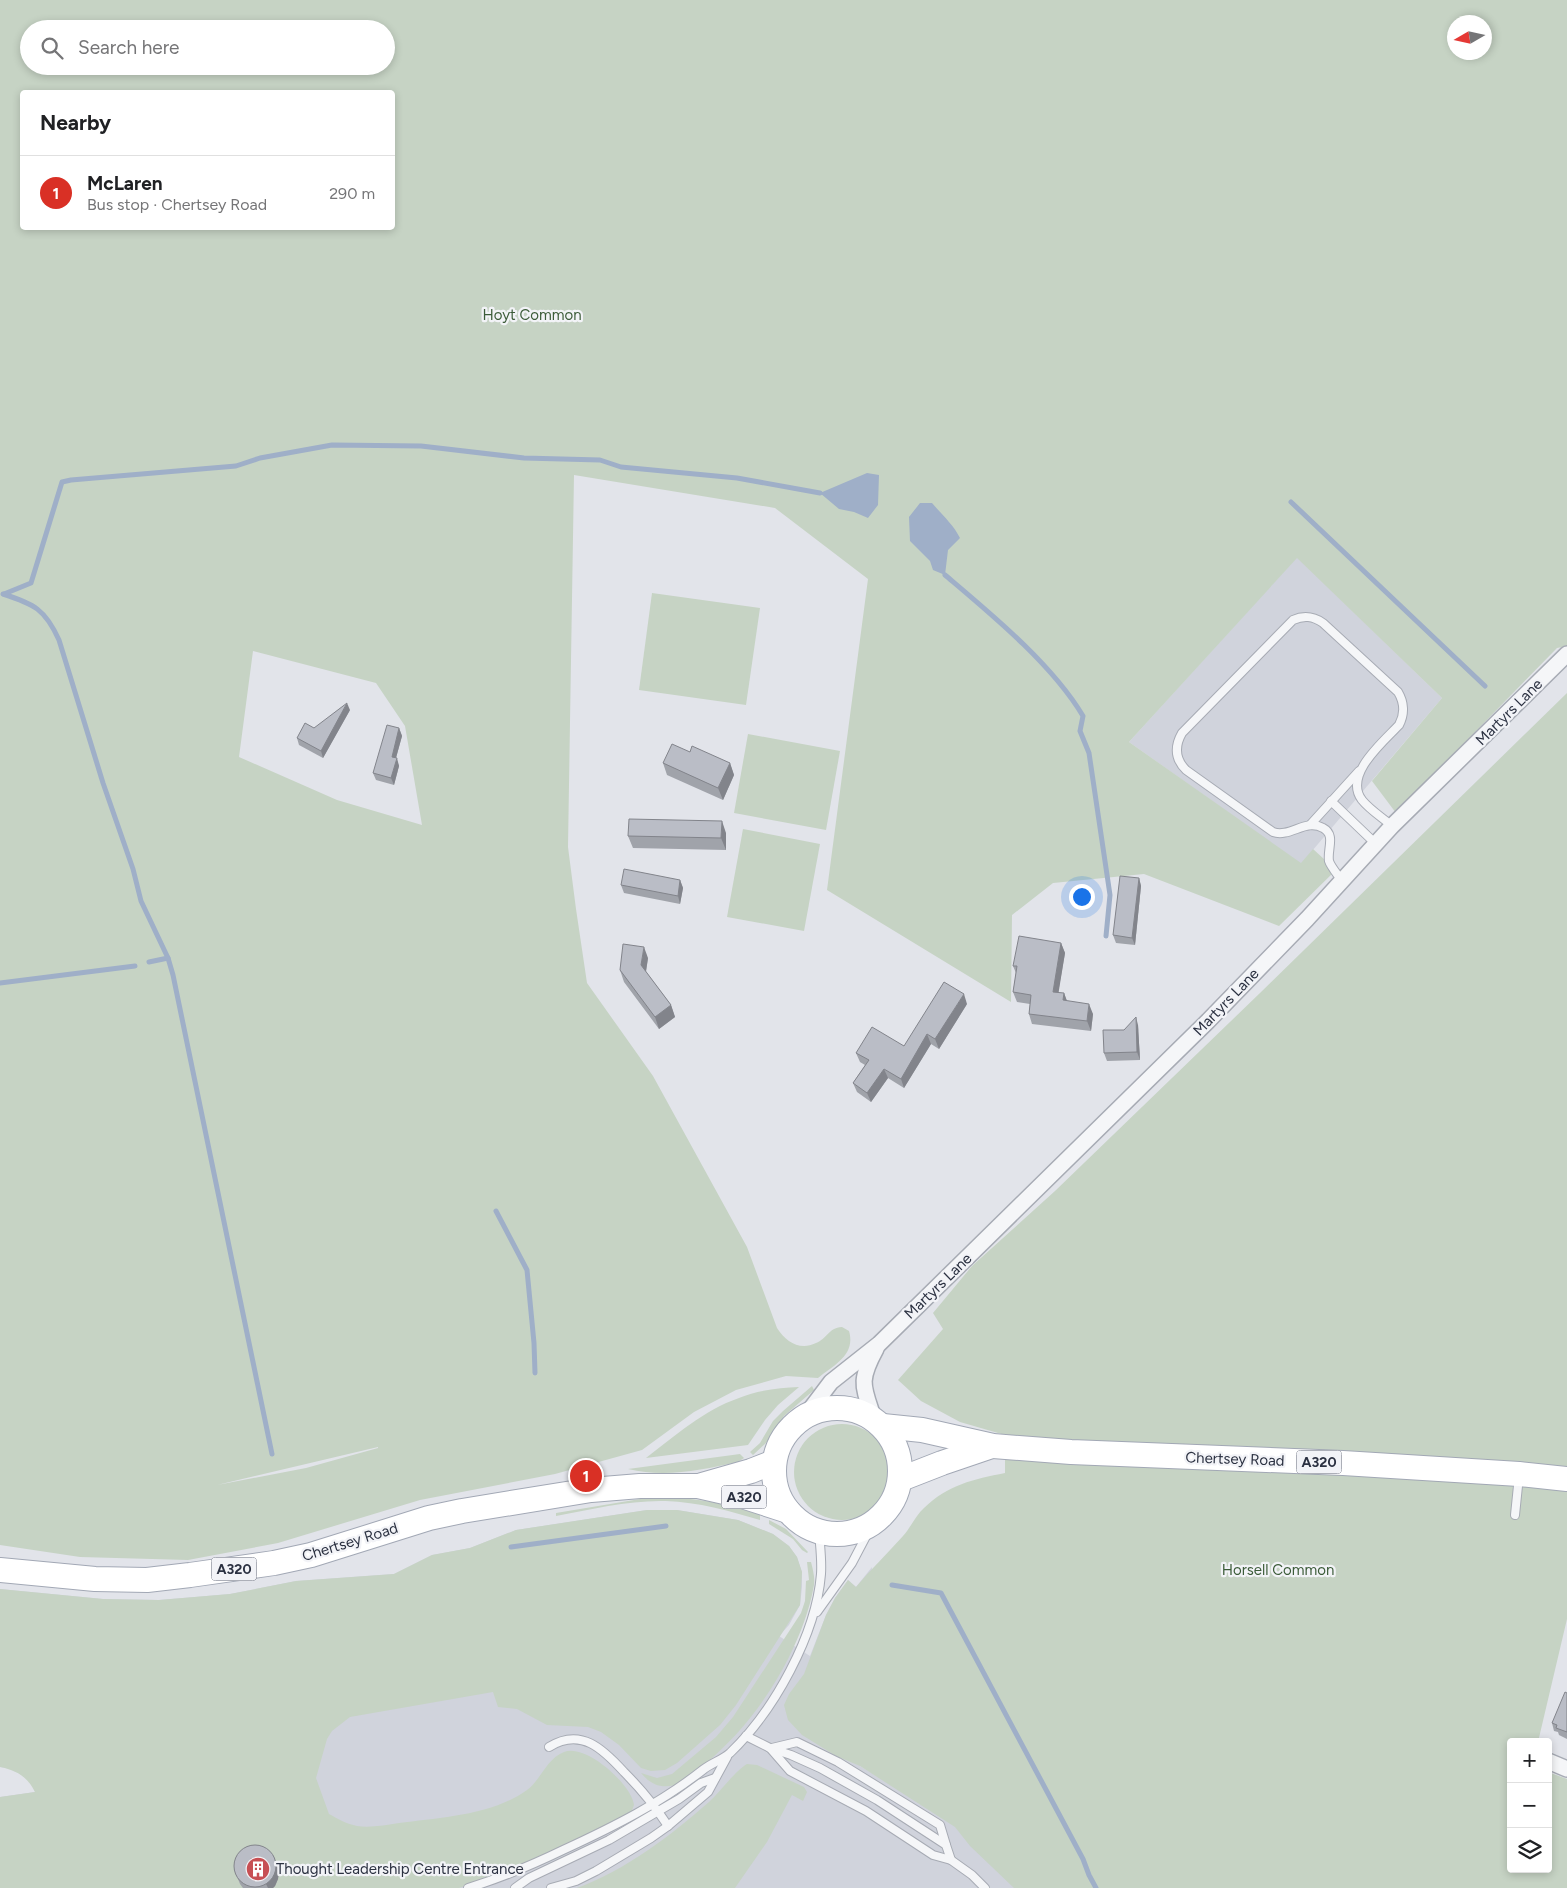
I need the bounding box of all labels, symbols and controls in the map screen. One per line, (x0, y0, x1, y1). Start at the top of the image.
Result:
north arrow (1447, 15, 1492, 60)
search box (20, 20, 395, 75)
icon: search (38, 34, 66, 62)
text: Search here (78, 36, 180, 59)
text: Nearby (40, 110, 111, 135)
text: McLaren (87, 172, 163, 195)
text: 1 (53, 184, 59, 203)
text: 290 m (329, 184, 375, 203)
text: Bus stop · Chertsey Road (87, 195, 267, 214)
park label: Hoyt Common (482, 306, 582, 324)
street label: Martyrs Lane (1472, 675, 1546, 749)
your location (1069, 884, 1095, 910)
street label: Martyrs Lane (1189, 965, 1263, 1039)
street label: Martyrs Lane (901, 1249, 975, 1323)
street label: Chertsey Road (1185, 1448, 1285, 1470)
road number: A320 (1296, 1450, 1342, 1474)
pin: 1 (570, 1457, 602, 1495)
road number: A320 (722, 1485, 766, 1508)
street label: Chertsey Road (300, 1519, 400, 1565)
road number: A320 (212, 1558, 256, 1580)
park label: Horsell Common (1222, 1561, 1334, 1579)
map controls (1507, 1738, 1552, 1873)
button: + (1507, 1738, 1552, 1783)
button: − (1507, 1783, 1552, 1828)
button: layers (1507, 1828, 1552, 1873)
building icon: Thought Leadership Centre Entrance (245, 1856, 271, 1882)
place label: Thought Leadership Centre Entrance (276, 1860, 524, 1878)

